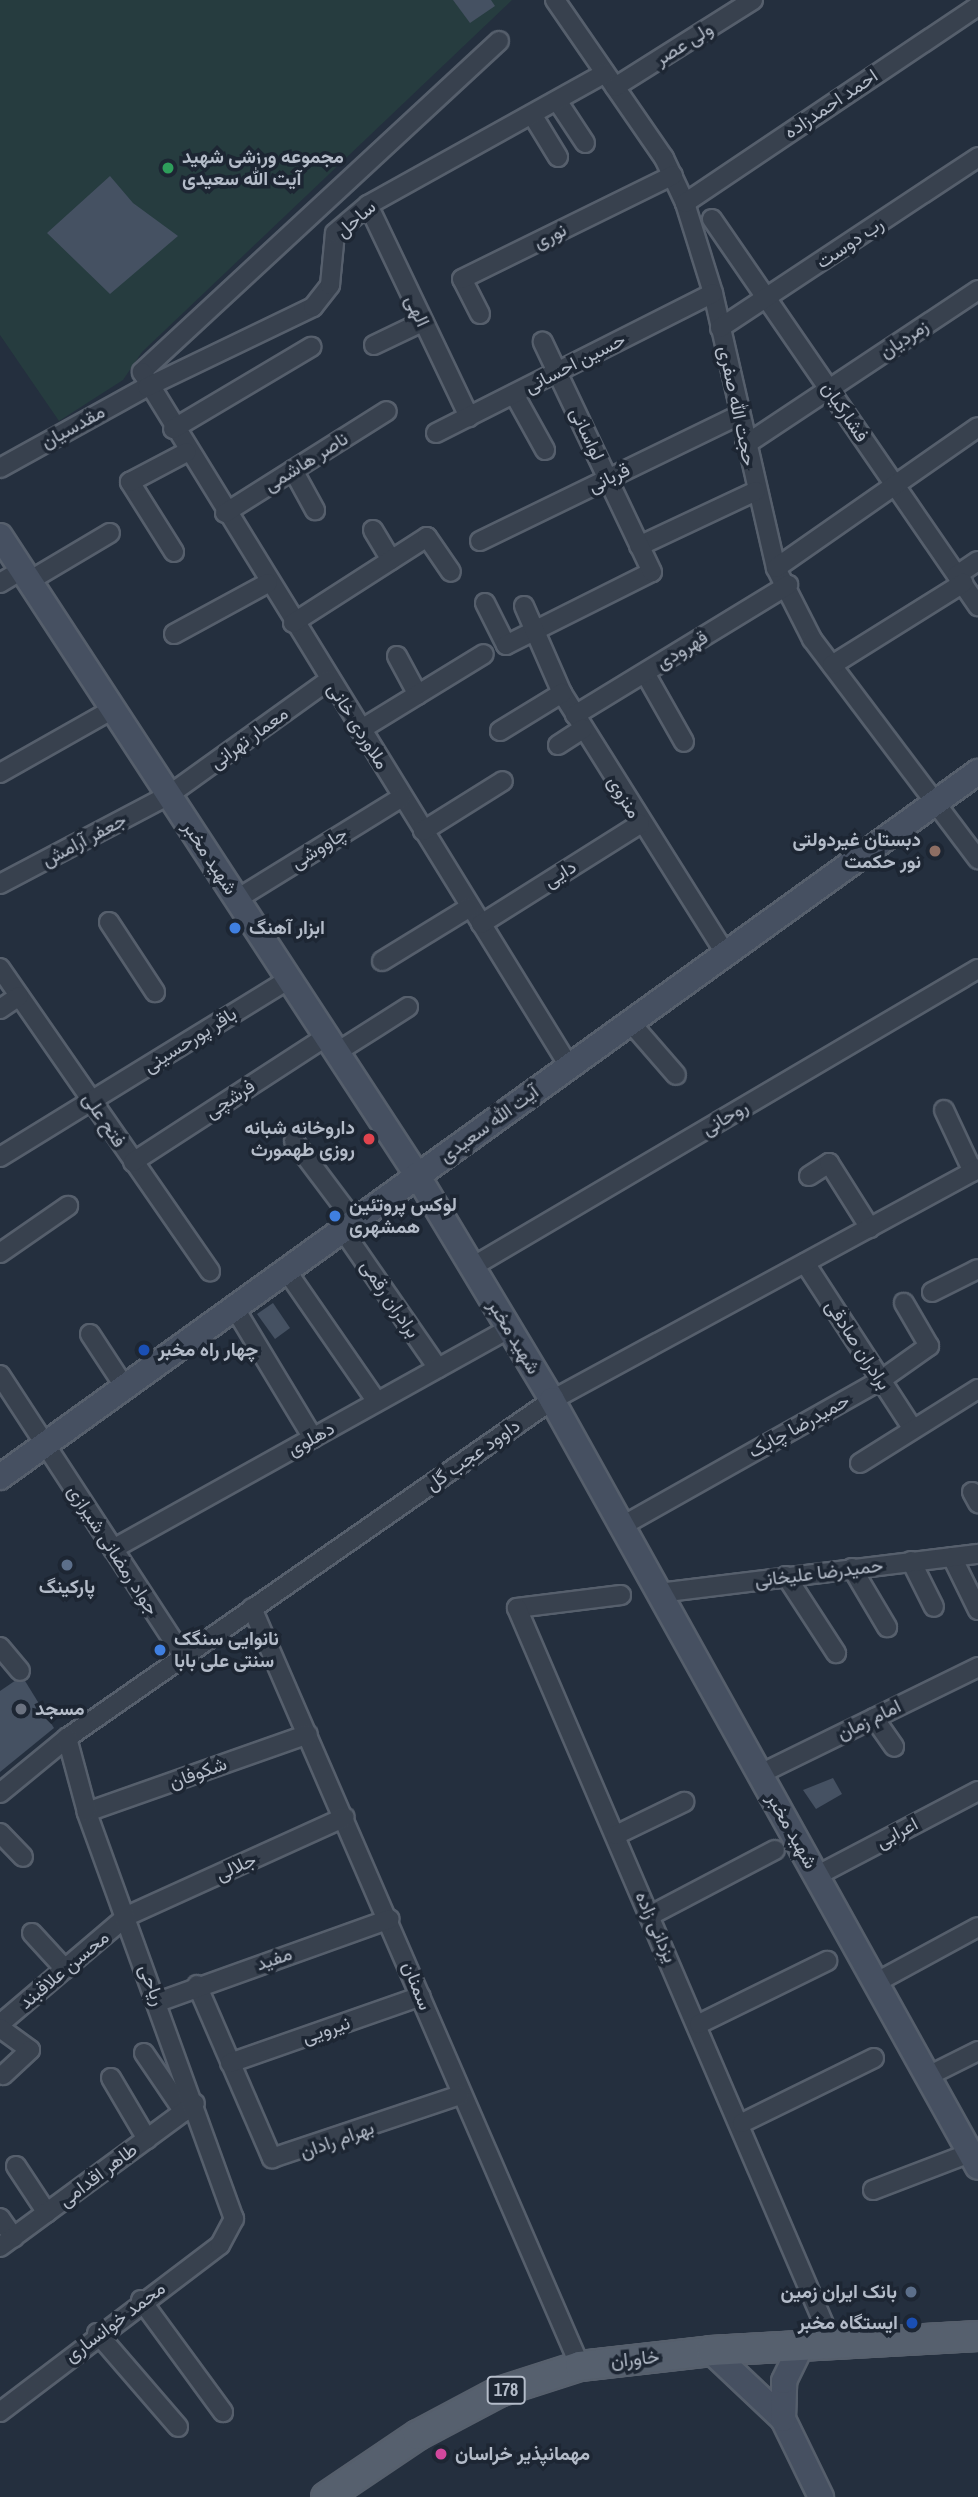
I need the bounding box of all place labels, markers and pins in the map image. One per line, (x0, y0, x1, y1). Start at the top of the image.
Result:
place label: مجموعه ورزشی شهید آیت‌ الله سعیدی (182, 146, 344, 190)
marker: مجموعه ورزشی شهید آیت‌ الله سعیدی (160, 160, 176, 176)
place label: دبستان غیردولتی نور حکمت (793, 829, 921, 873)
marker: دبستان غیردولتی نور حکمت (927, 843, 943, 859)
place label: ابزار آهنگ (249, 917, 325, 939)
marker: ابزار آهنگ (227, 920, 243, 936)
place label: داروخانه شبانه روزی طهمورث (244, 1117, 355, 1161)
marker: داروخانه شبانه روزی طهمورث (361, 1131, 377, 1147)
place label: لوکس پروتئین همشهری (349, 1194, 457, 1238)
marker: لوکس پروتئین همشهری (327, 1208, 343, 1224)
place label: چهار راه مخبر (158, 1339, 258, 1361)
marker: چهار راه مخبر (136, 1342, 152, 1358)
marker: پارکینگ (59, 1557, 75, 1573)
place label: پارکینگ (39, 1576, 95, 1598)
place label: نانوایی سنگک سنتی علی بابا (174, 1628, 279, 1672)
marker: نانوایی سنگک سنتی علی بابا (152, 1642, 168, 1658)
place label: مسجد (35, 1698, 85, 1720)
marker: مسجد (13, 1701, 29, 1717)
place label: بانک ایران زمین (780, 2281, 897, 2303)
marker: بانک ایران زمین (903, 2284, 919, 2300)
place label: ایستگاه مخبر (798, 2312, 898, 2334)
marker: ایستگاه مخبر (904, 2315, 920, 2331)
place label: مهمانپذیر خراسان (455, 2443, 590, 2465)
marker: مهمانپذیر خراسان (433, 2446, 449, 2462)

